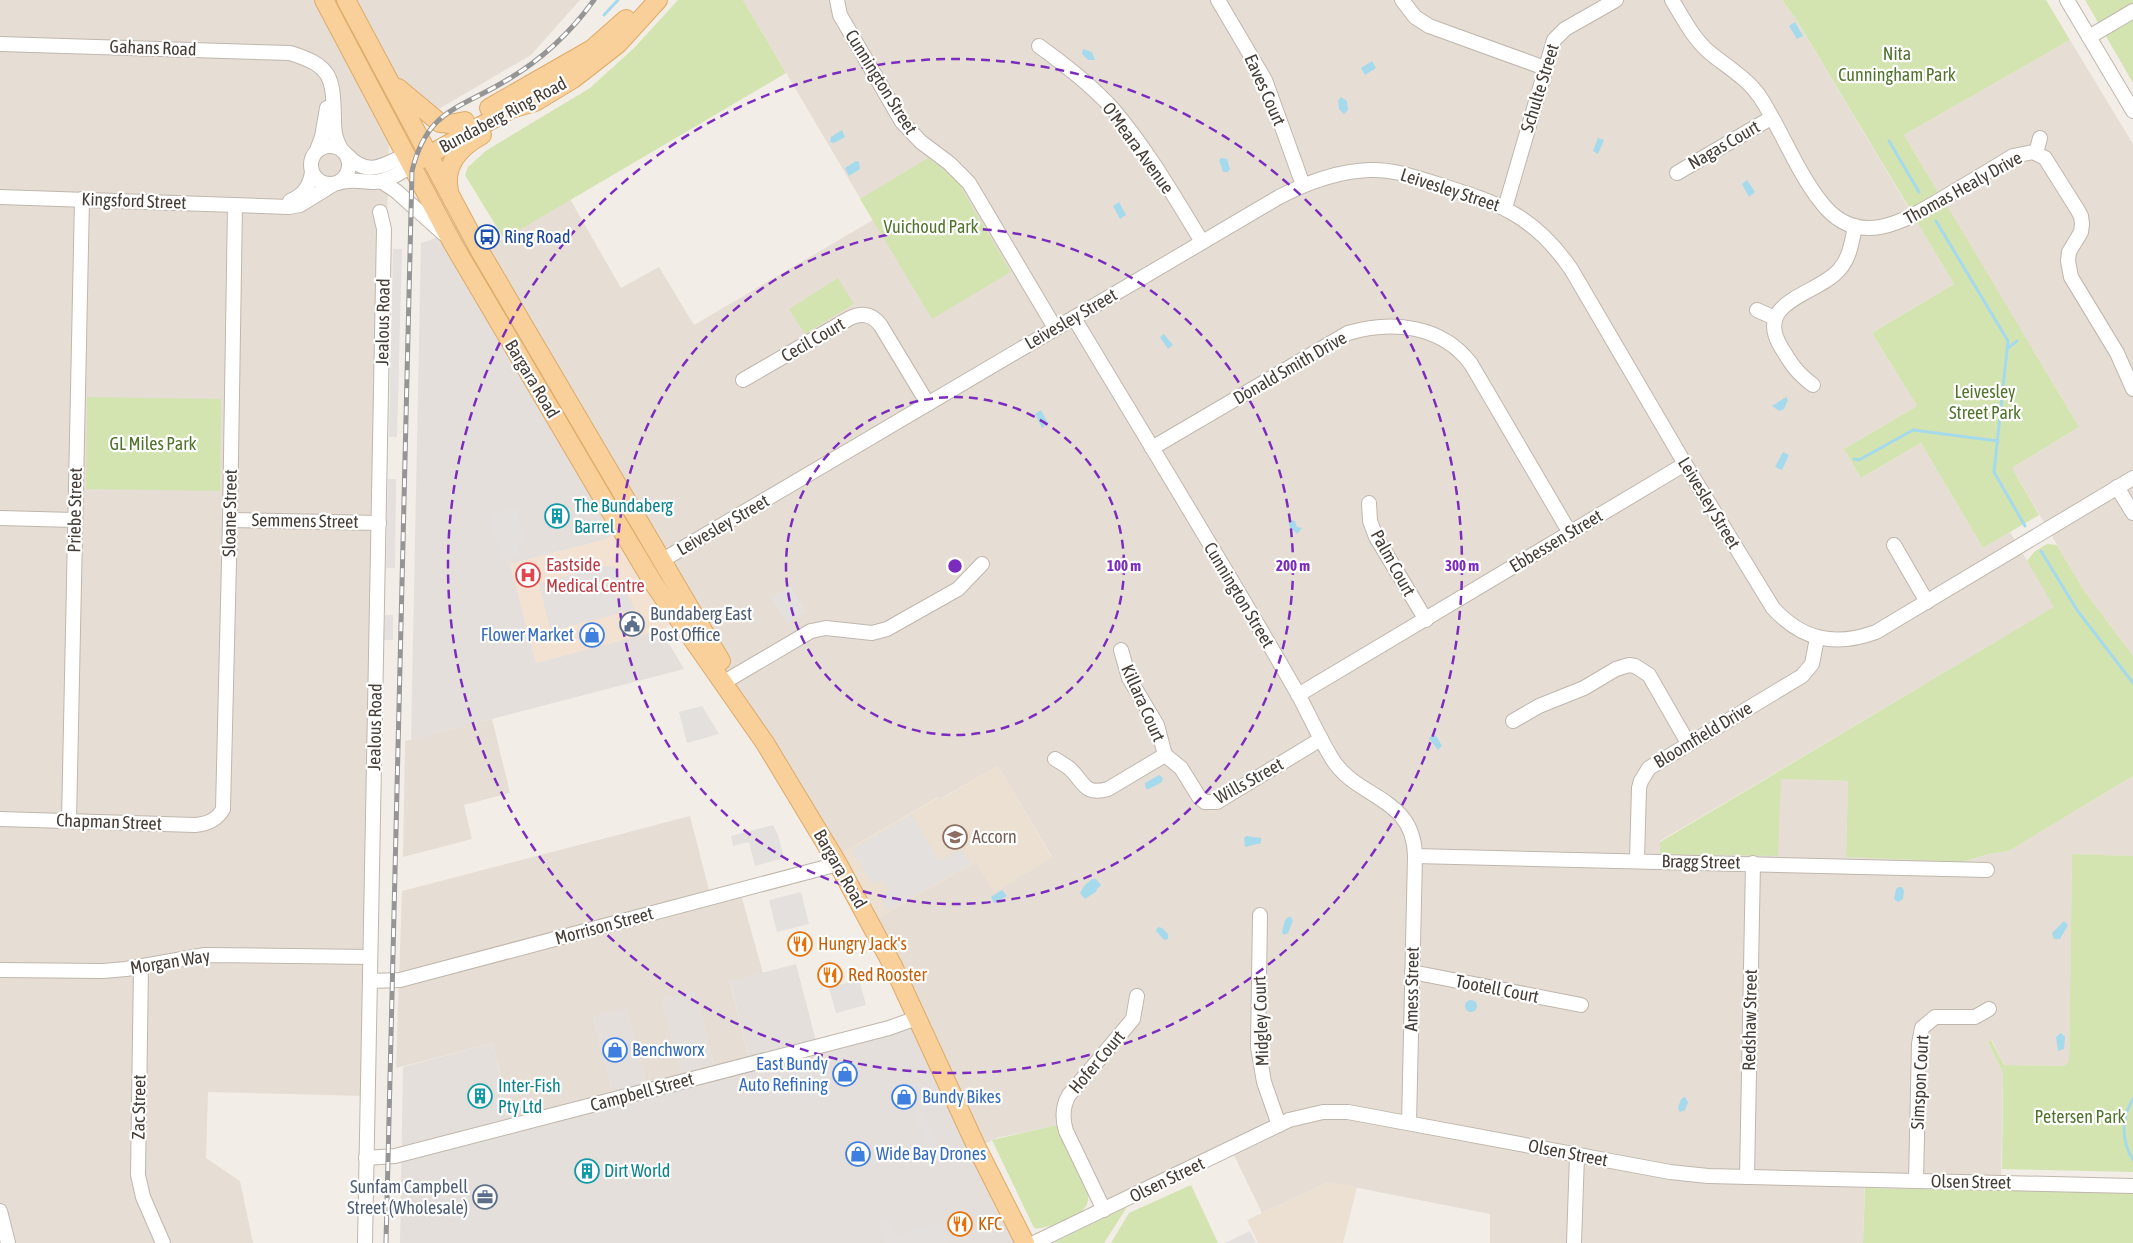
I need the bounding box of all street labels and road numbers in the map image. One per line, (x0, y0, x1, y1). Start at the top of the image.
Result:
street label: Cunnington Street (841, 26, 922, 138)
street label: Gahans Road (109, 35, 197, 60)
street label: Schulte Street (1516, 41, 1563, 135)
street label: Eaves Court (1240, 51, 1290, 129)
street label: Bundaberg Ring Road (436, 72, 570, 157)
street label: O'Meara Avenue (1098, 98, 1179, 197)
street label: Nagas Court (1684, 116, 1763, 173)
street label: Thomas Healy Drive (1900, 147, 2025, 229)
street label: Leivesley Street (1398, 164, 1502, 215)
street label: Kingsford Street (81, 188, 187, 213)
street label: Jealous Road (371, 278, 394, 366)
street label: Leivesley Street (1021, 284, 1121, 353)
street label: Cecil Court (777, 313, 848, 366)
street label: Donald Smith Drive (1229, 327, 1350, 408)
street label: Bargara Road (501, 336, 564, 422)
street label: Leivesley Street (1674, 453, 1745, 552)
street label: Priebe Street (63, 467, 86, 553)
street label: Sloane Street (218, 469, 241, 557)
street label: Leivesley Street (673, 490, 773, 559)
street label: Ebbessen Street (1506, 505, 1606, 576)
street label: Semmens Street (251, 509, 359, 532)
street label: Palm Court (1367, 526, 1420, 600)
street label: Cunnington Street (1200, 538, 1279, 651)
street label: Killara Court (1117, 661, 1170, 745)
street label: Jealous Road (363, 683, 386, 771)
street label: Bloomfield Drive (1650, 697, 1756, 772)
street label: Wills Street (1211, 753, 1287, 808)
street label: Chapman Street (56, 809, 162, 834)
street label: Bargara Road (809, 826, 871, 912)
street label: Bragg Street (1661, 850, 1741, 873)
street label: Morrison Street (552, 902, 655, 949)
street label: Morgan Way (129, 945, 211, 978)
street label: Amess Street (1400, 947, 1423, 1031)
street label: Redshaw Street (1738, 969, 1761, 1071)
street label: Tootell Court (1454, 970, 1541, 1007)
street label: Midgley Court (1248, 975, 1273, 1067)
street label: Hofer Court (1064, 1026, 1129, 1097)
street label: Simspon Court (1907, 1034, 1932, 1130)
street label: Campbell Street (588, 1068, 696, 1115)
street label: Zac Street (127, 1074, 150, 1140)
street label: Olsen Street (1527, 1135, 1610, 1170)
street label: Olsen Street (1126, 1152, 1208, 1207)
street label: Olsen Street (1931, 1170, 2011, 1193)

